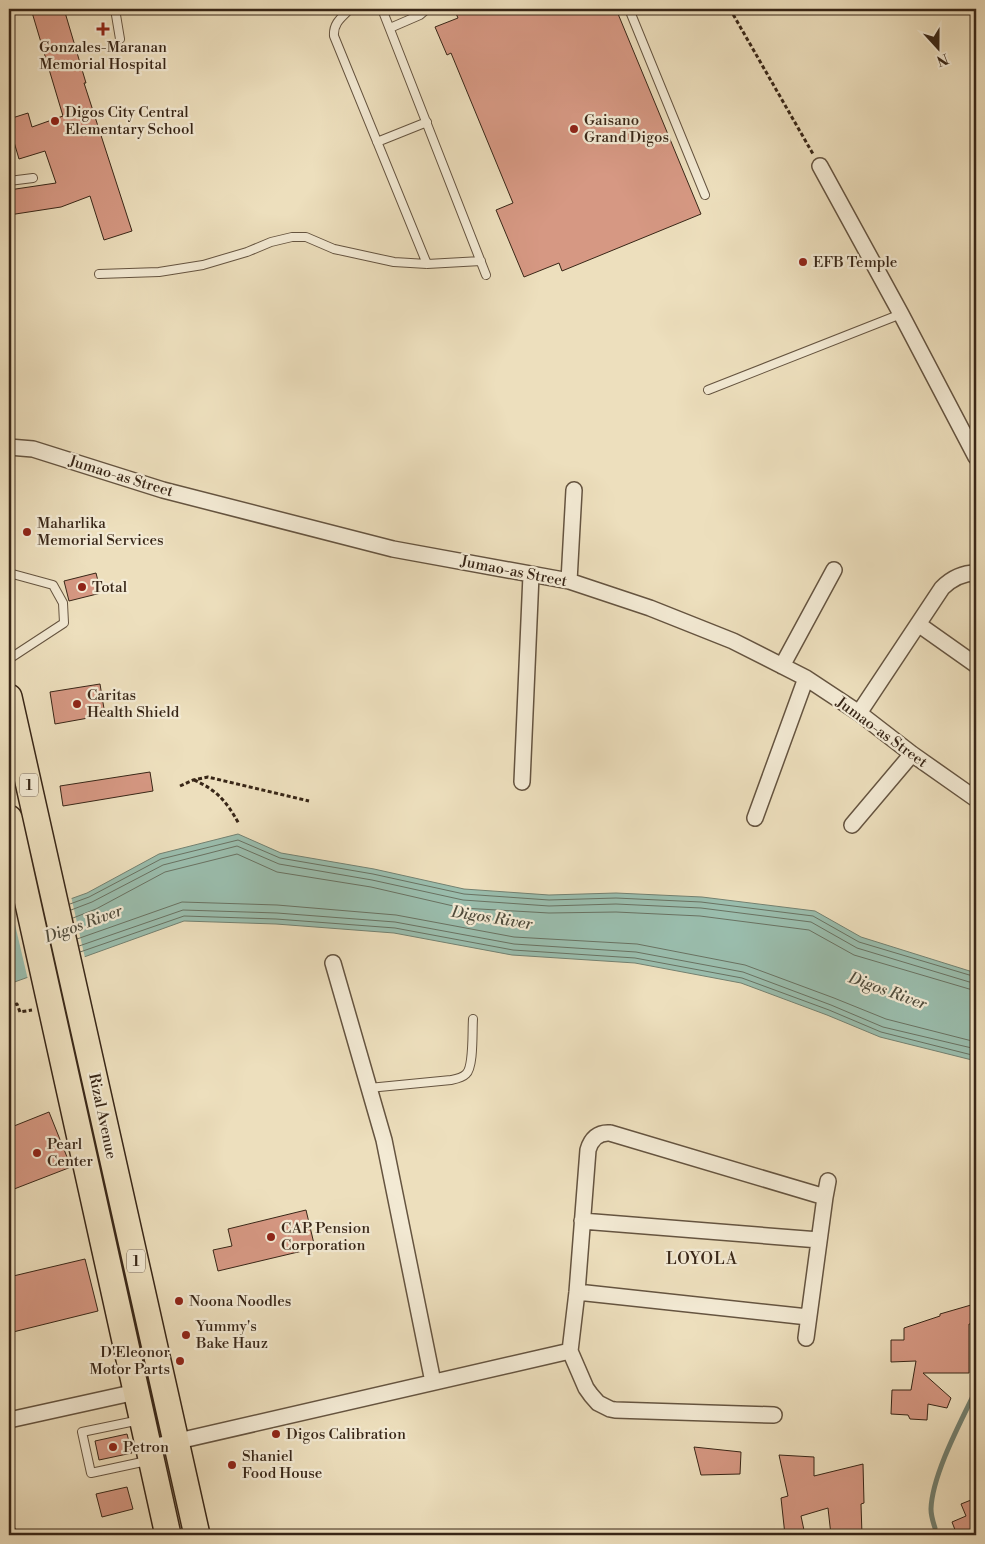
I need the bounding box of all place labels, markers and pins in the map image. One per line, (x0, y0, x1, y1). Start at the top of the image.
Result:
marker: Gonzales-Maranan Memorial Hospital (96, 22, 110, 36)
place label: Gonzales-Maranan Memorial Hospital (39, 38, 167, 74)
place label: Digos City Central Elementary School (65, 103, 194, 139)
place label: Gaisano Grand Digos (584, 111, 669, 147)
marker: Digos City Central Elementary School (49, 115, 61, 127)
marker: Gaisano Grand Digos (568, 123, 580, 135)
place label: EFB Temple (813, 253, 897, 272)
marker: EFB Temple (797, 256, 809, 268)
place label: Maharlika Memorial Services (37, 514, 164, 550)
marker: Maharlika Memorial Services (21, 526, 33, 538)
place label: Total (92, 578, 128, 597)
marker: Total (76, 581, 88, 593)
place label: Caritas Health Shield (87, 686, 180, 722)
marker: Caritas Health Shield (71, 698, 83, 710)
place label: Pearl Center (47, 1135, 94, 1171)
marker: Pearl Center (31, 1147, 43, 1159)
place label: CAP Pension Corporation (281, 1219, 370, 1255)
marker: CAP Pension Corporation (265, 1231, 277, 1243)
place label: Noona Noodles (189, 1292, 291, 1311)
marker: Noona Noodles (173, 1295, 185, 1307)
place label: Yummy's Bake Hauz (195, 1317, 268, 1353)
marker: Yummy's Bake Hauz (180, 1329, 192, 1341)
place label: D'Eleonor Motor Parts (89, 1343, 171, 1379)
marker: D'Eleonor Motor Parts (174, 1355, 186, 1367)
place label: Digos Calibration (286, 1425, 406, 1444)
marker: Digos Calibration (270, 1428, 282, 1440)
place label: Petron (123, 1438, 169, 1457)
marker: Petron (107, 1441, 119, 1453)
place label: Shaniel Food House (242, 1447, 322, 1483)
marker: Shaniel Food House (226, 1459, 238, 1471)

